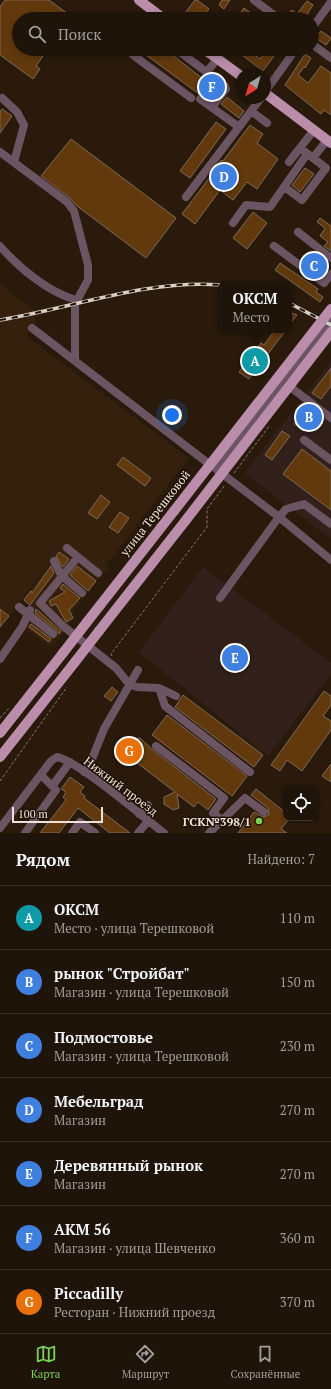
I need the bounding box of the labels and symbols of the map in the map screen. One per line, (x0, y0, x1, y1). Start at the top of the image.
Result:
north arrow (235, 68, 271, 104)
pin: F (199, 72, 225, 102)
pin: D (211, 162, 237, 192)
pin: C (301, 251, 327, 281)
pin: A (242, 346, 268, 376)
pin: B (296, 402, 322, 432)
your location (162, 405, 182, 425)
street label: улица Терешковой (116, 467, 193, 560)
pin: E (222, 643, 248, 673)
pin: G (116, 736, 142, 766)
street label: Нижний проезд (81, 753, 161, 819)
scale bar (12, 805, 103, 824)
place label: ГСК№398/1 (183, 814, 251, 829)
marker: ГСК№398/1 (254, 816, 264, 826)

